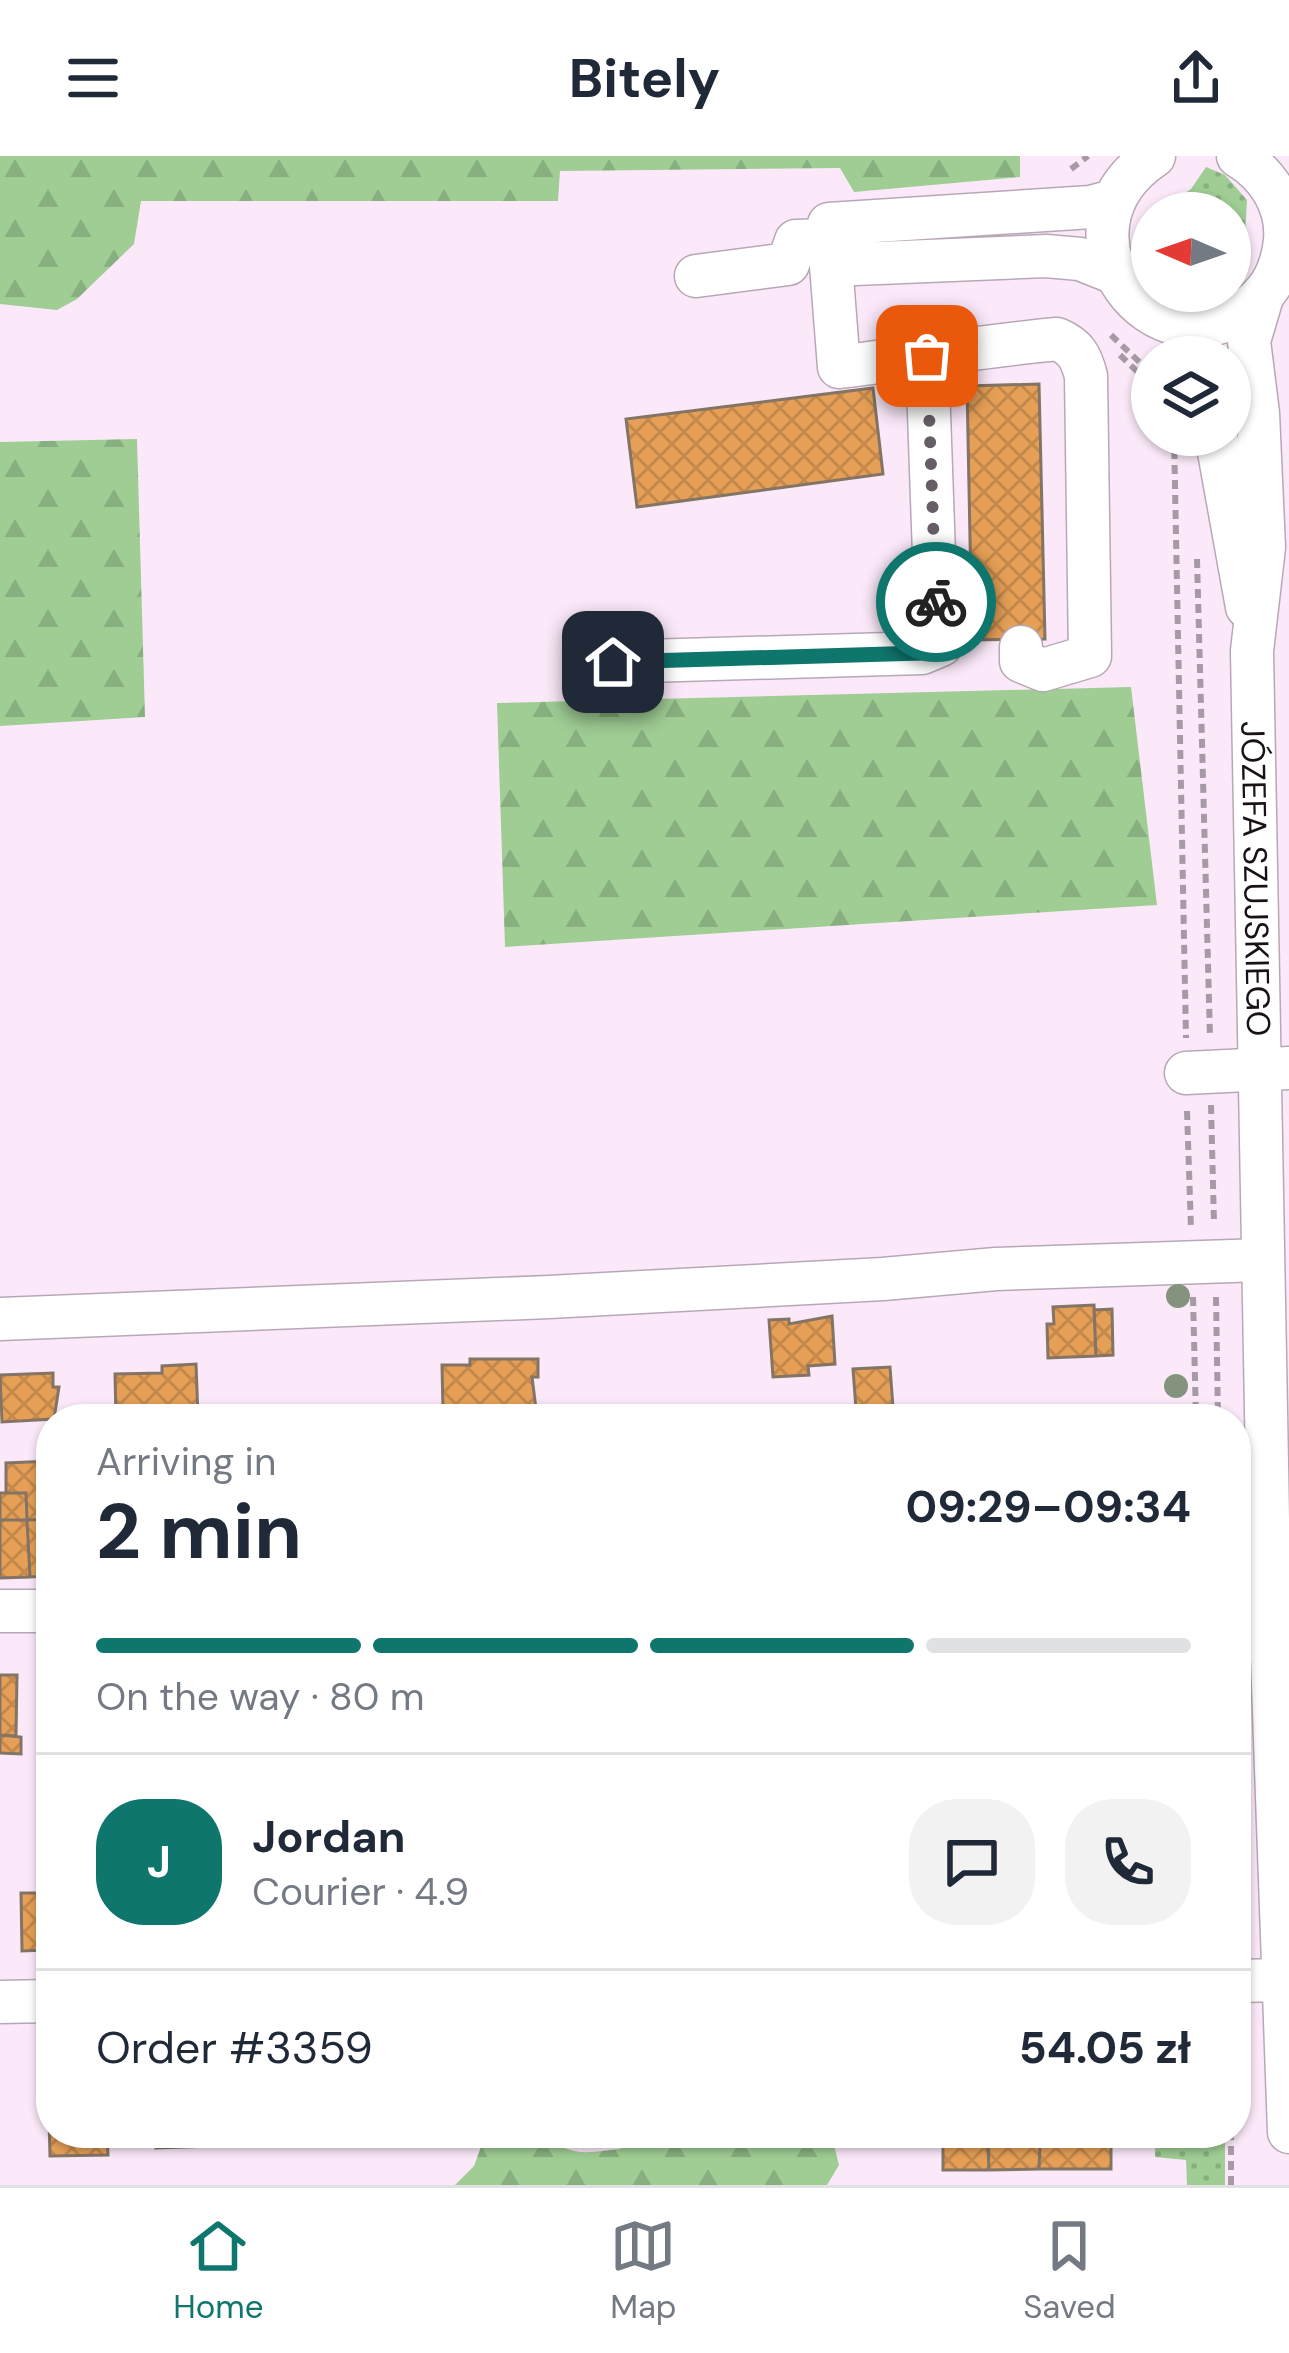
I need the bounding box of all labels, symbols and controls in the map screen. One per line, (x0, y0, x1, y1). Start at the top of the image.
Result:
text: Bitely (569, 43, 720, 114)
icon: menu (60, 45, 126, 111)
icon: share (1163, 45, 1229, 111)
north arrow (1131, 192, 1251, 312)
map controls (1131, 192, 1251, 456)
pin (876, 305, 978, 407)
icon: bag (894, 323, 960, 389)
button: layers (1131, 336, 1251, 456)
courier (876, 542, 996, 662)
icon: bike (903, 569, 969, 635)
pin (562, 611, 664, 713)
icon: home (580, 629, 646, 695)
street label: JÓZEFA SZUJSKIEGO (1232, 721, 1281, 1037)
text: Arriving in (96, 1436, 276, 1487)
text: 09:29–09:34 (906, 1477, 1191, 1536)
text: 2 min (96, 1481, 302, 1582)
text: On the way · 80 m (96, 1671, 425, 1722)
button: chat (909, 1799, 1035, 1925)
button: phone (1065, 1799, 1191, 1925)
text: Jordan (252, 1807, 405, 1866)
text: J (147, 1832, 171, 1891)
text: Courier · 4.9 (252, 1866, 469, 1917)
text: Order #3359 (96, 2018, 373, 2077)
text: 54.05 zł (1019, 2018, 1191, 2077)
tab: Home (173, 2213, 264, 2328)
tab: Map (610, 2213, 677, 2328)
tab: Saved (1023, 2213, 1116, 2328)

